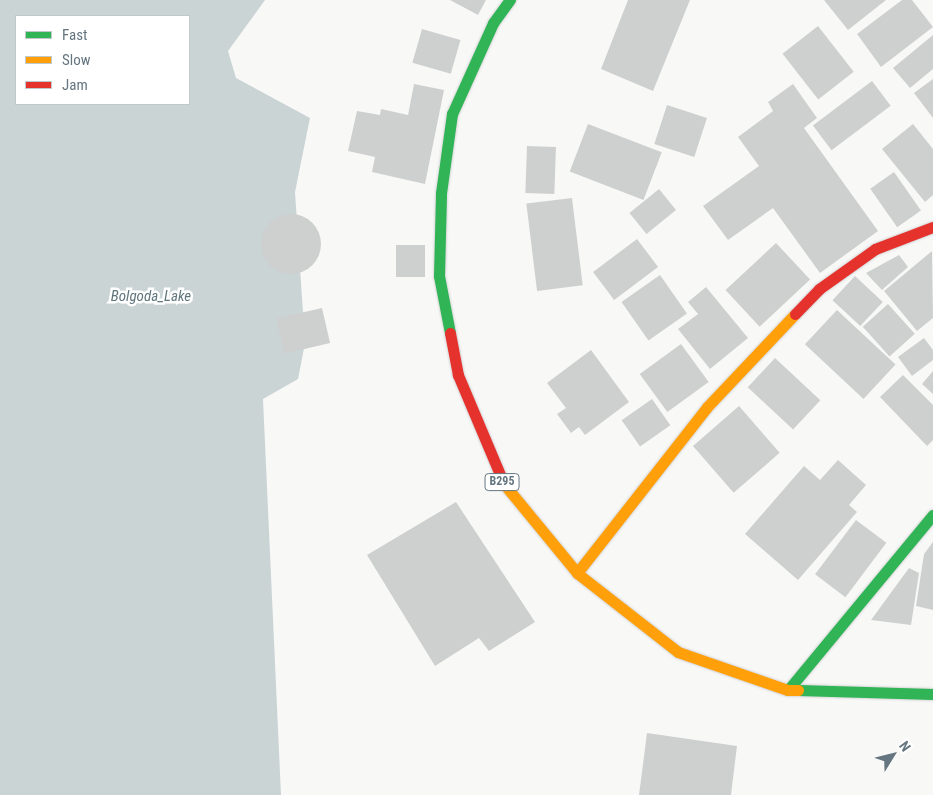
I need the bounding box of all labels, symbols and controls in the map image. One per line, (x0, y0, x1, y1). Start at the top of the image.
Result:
legend (15, 15, 190, 105)
text: Fast (62, 26, 87, 44)
text: Slow (62, 51, 91, 69)
text: Jam (62, 76, 88, 94)
water label: Bolgoda_Lake (111, 288, 191, 306)
road number: B295 (484, 472, 520, 492)
north arrow (868, 730, 918, 780)
text: N (896, 738, 914, 754)

